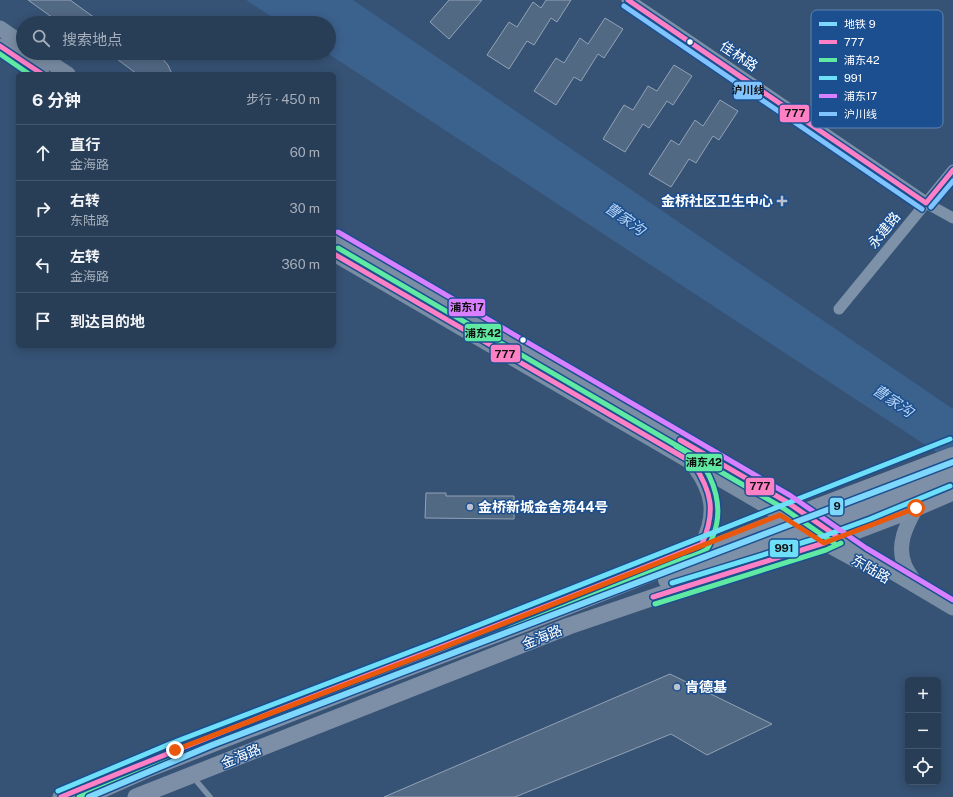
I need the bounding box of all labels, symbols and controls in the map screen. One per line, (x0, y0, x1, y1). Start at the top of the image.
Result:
legend (811, 10, 943, 128)
search box (16, 16, 336, 60)
text: 地铁 9 (844, 18, 876, 30)
icon: search (30, 27, 52, 49)
text: 搜索地点 (62, 31, 122, 48)
text: 777 (844, 36, 864, 48)
unlabelled marker (685, 37, 695, 47)
street label: 佳林路 (717, 38, 761, 74)
text: 浦东42 (844, 54, 880, 66)
text: 991 (844, 72, 862, 84)
line badge: 沪川线 (733, 81, 763, 100)
text: 沪川线 (732, 84, 765, 96)
text: 6 分钟 (32, 90, 81, 110)
text: 浦东17 (844, 90, 877, 102)
text: 步行 · 450 m (246, 92, 320, 107)
line badge: 777 (779, 104, 810, 123)
text: 777 (785, 107, 806, 119)
text: 沪川线 (844, 108, 877, 120)
text: 直行 (70, 136, 100, 153)
icon: ahead (32, 142, 54, 164)
text: 60 m (290, 145, 320, 160)
text: 金海路 (70, 157, 109, 172)
text: 右转 (70, 192, 100, 209)
place label: 金桥社区卫生中心 (661, 193, 773, 209)
marker: 金桥社区卫生中心 (776, 195, 788, 207)
icon: right (32, 198, 54, 220)
water label: 曹家沟 (602, 199, 650, 240)
text: 30 m (290, 201, 320, 216)
street label: 永建路 (865, 209, 903, 251)
text: 东陆路 (70, 213, 109, 228)
text: 左转 (70, 248, 100, 265)
icon: left (32, 254, 54, 276)
text: 360 m (282, 257, 320, 272)
text: 金海路 (70, 269, 109, 284)
line badge: 浦东17 (448, 298, 486, 317)
text: 浦东17 (450, 301, 484, 313)
icon: arrive (32, 310, 54, 332)
text: 到达目的地 (70, 313, 145, 330)
line badge: 浦东42 (464, 323, 502, 342)
text: 浦东42 (465, 327, 501, 339)
unlabelled marker (518, 335, 528, 345)
line badge: 777 (490, 344, 521, 363)
text: 777 (495, 348, 516, 360)
water label: 曹家沟 (870, 381, 918, 421)
line badge: 浦东42 (685, 453, 723, 472)
text: 浦东42 (686, 456, 722, 468)
line badge: 777 (745, 477, 775, 496)
text: 777 (750, 480, 771, 492)
line badge: 9 (829, 497, 844, 516)
place label: 金桥新城金舍苑44号 (478, 499, 608, 515)
route start (907, 499, 925, 517)
text: 9 (833, 500, 841, 512)
marker: 金桥新城金舍苑44号 (465, 502, 475, 512)
line badge: 991 (769, 539, 799, 558)
text: 991 (774, 542, 794, 554)
street label: 东陆路 (849, 552, 893, 586)
street label: 金海路 (520, 622, 564, 652)
map controls (905, 677, 941, 785)
button: + (905, 677, 941, 713)
place label: 肯德基 (685, 679, 727, 695)
marker: 肯德基 (672, 682, 682, 692)
button: − (905, 713, 941, 749)
route end (166, 741, 184, 759)
street label: 金海路 (219, 741, 263, 771)
button: locate (905, 749, 941, 785)

